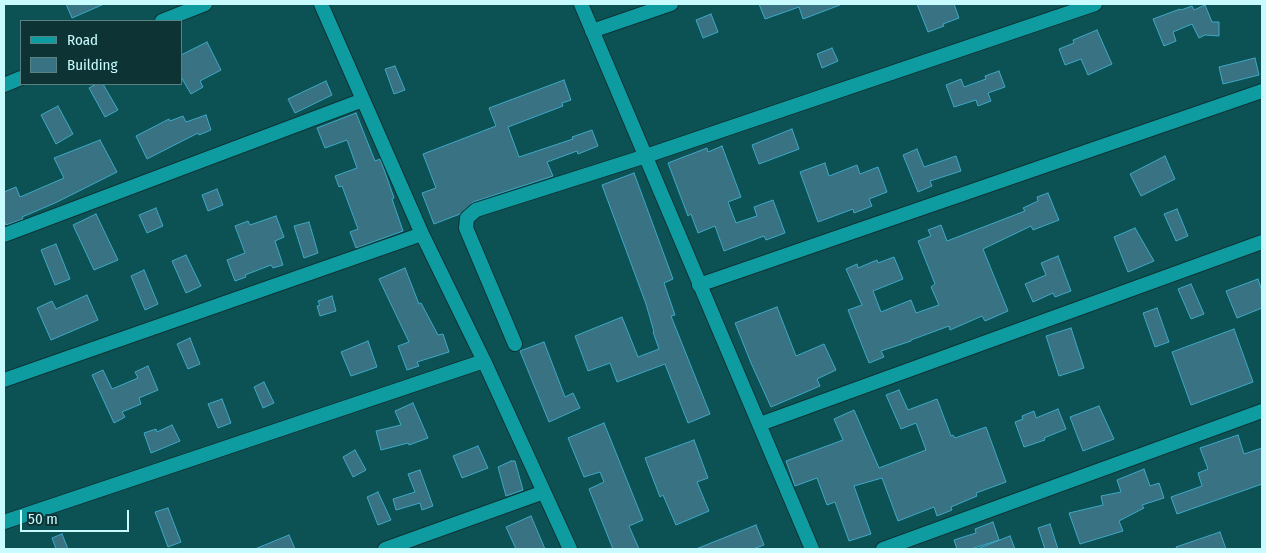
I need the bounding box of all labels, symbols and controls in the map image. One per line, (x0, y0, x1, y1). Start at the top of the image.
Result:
legend (20, 20, 182, 85)
text: Road (67, 31, 98, 49)
text: Building (67, 56, 118, 74)
scale bar (22, 500, 131, 532)
text: 50 m (28, 510, 58, 528)

